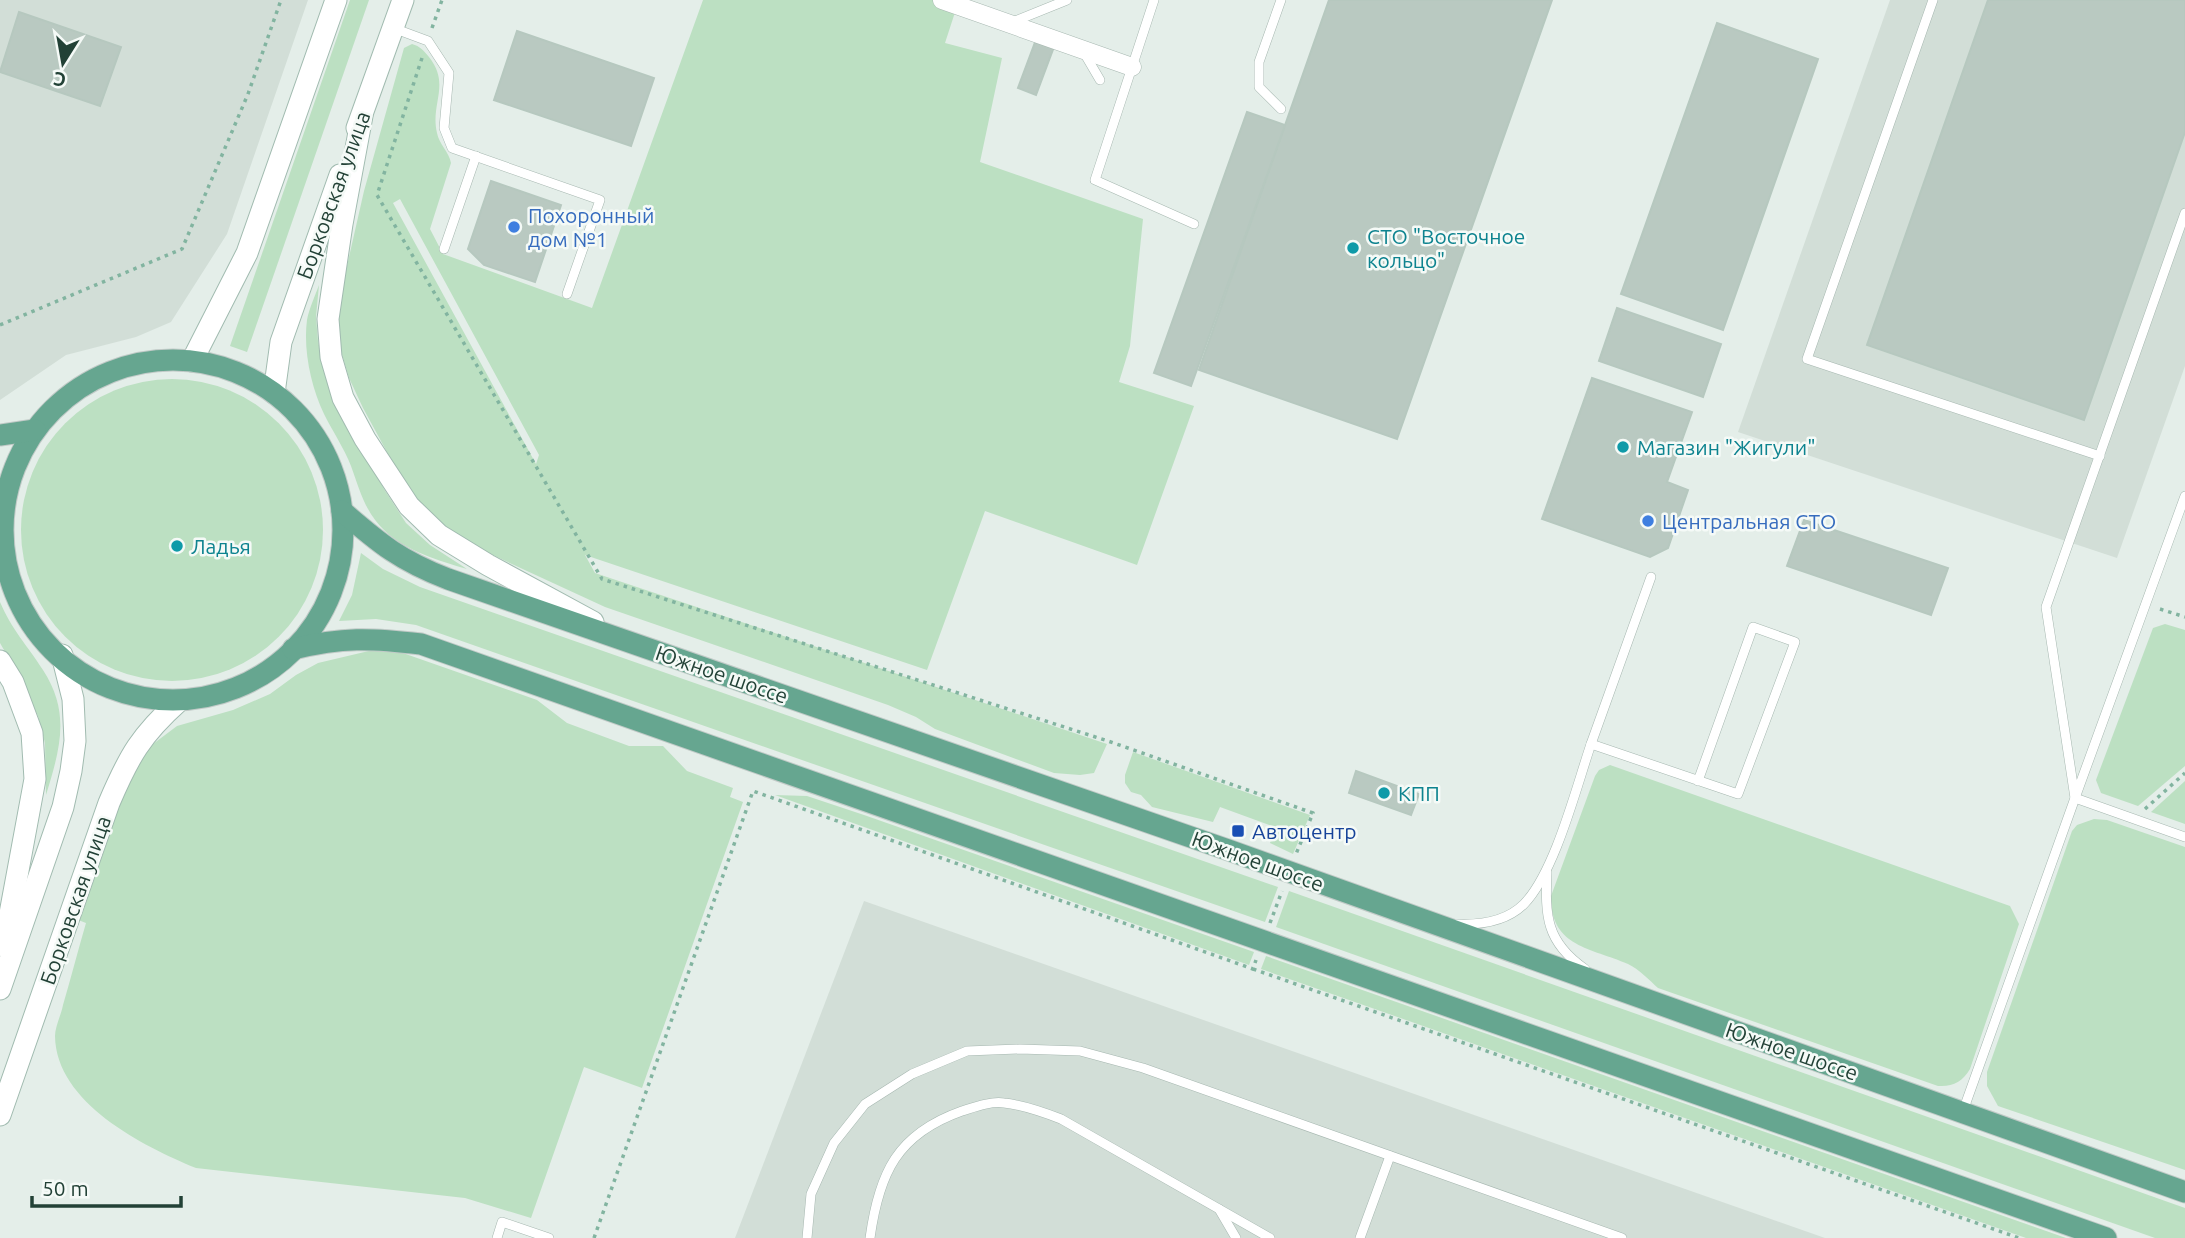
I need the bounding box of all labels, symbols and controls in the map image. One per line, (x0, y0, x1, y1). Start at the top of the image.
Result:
north arrow (28, 28, 98, 98)
text: С (52, 68, 68, 92)
street label: Борковская улица (292, 108, 374, 282)
place label: Похоронный дом №1 (528, 203, 654, 251)
marker: Похоронный дом №1 (506, 219, 522, 235)
place label: СТО "Восточное кольцо" (1367, 224, 1525, 272)
marker: СТО "Восточное кольцо" (1345, 240, 1361, 256)
place label: Магазин "Жигули" (1637, 435, 1816, 459)
marker: Магазин "Жигули" (1615, 439, 1631, 455)
place label: Центральная СТО (1662, 509, 1836, 533)
marker: Центральная СТО (1640, 513, 1656, 529)
place label: Ладья (191, 534, 251, 558)
marker: Ладья (169, 538, 185, 554)
street label: Южное шоссе (653, 640, 791, 708)
place label: КПП (1398, 781, 1440, 805)
marker: КПП (1376, 785, 1392, 801)
street label: Борковская улица (35, 813, 115, 987)
place label: Автоцентр (1252, 819, 1357, 843)
marker: Автоцентр (1230, 823, 1246, 839)
street label: Южное шоссе (1189, 826, 1327, 896)
street label: Южное шоссе (1723, 1017, 1861, 1085)
scale bar (32, 1164, 180, 1208)
text: 50 m (42, 1176, 89, 1200)

